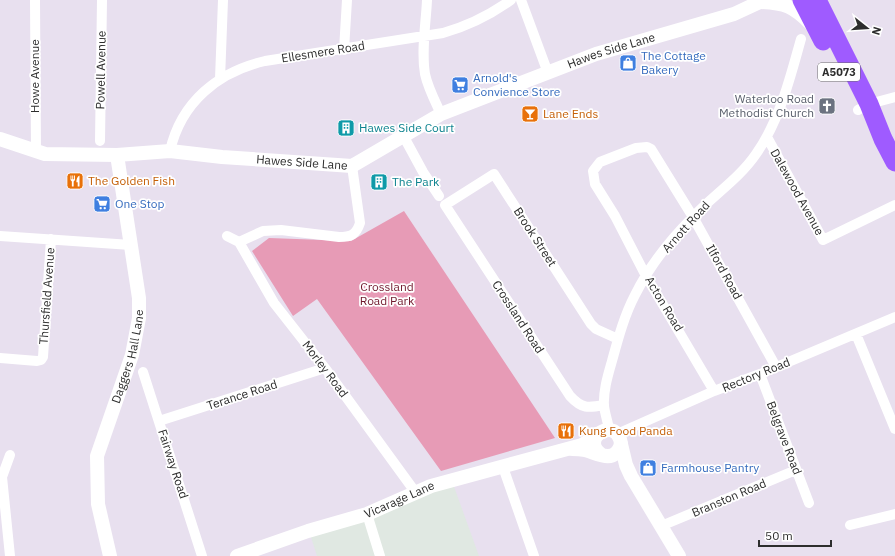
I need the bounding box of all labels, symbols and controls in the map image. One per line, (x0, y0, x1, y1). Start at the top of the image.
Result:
north arrow (847, 8, 887, 48)
text: N (869, 25, 884, 37)
street label: Hawes Side Lane (565, 29, 657, 71)
street label: Powell Avenue (92, 30, 109, 110)
street label: Ellesmere Road (280, 38, 366, 66)
street label: Howe Avenue (27, 39, 42, 113)
place label: The Cottage Bakery (641, 48, 706, 77)
shop icon: The Cottage Bakery (618, 53, 638, 73)
road number: A5073 (818, 63, 860, 81)
place label: Arnold's Convience Store (473, 70, 561, 99)
supermarket icon: Arnold's Convience Store (450, 75, 470, 95)
place label: Waterloo Road Methodist Church (719, 91, 814, 120)
church icon: Waterloo Road Methodist Church (817, 96, 837, 116)
bar icon: Lane Ends (520, 104, 540, 124)
place label: Lane Ends (543, 106, 598, 121)
building icon: Hawes Side Court (336, 118, 356, 138)
place label: Hawes Side Court (359, 120, 454, 135)
street label: Dalewood Avenue (767, 146, 828, 238)
street label: Hawes Side Lane (256, 151, 349, 173)
restaurant icon: The Golden Fish (65, 171, 85, 191)
building icon: The Park (369, 172, 389, 192)
place label: The Golden Fish (88, 173, 175, 188)
place label: The Park (392, 174, 440, 189)
supermarket icon: One Stop (92, 194, 112, 214)
place label: One Stop (115, 196, 165, 211)
street label: Arnott Road (659, 198, 713, 256)
street label: Brook Street (511, 204, 560, 269)
street label: Ilford Road (703, 242, 746, 302)
street label: Thursfield Avenue (36, 247, 57, 345)
street label: Acton Road (642, 273, 687, 334)
street label: Crossland Road (489, 277, 548, 356)
park label: Crossland Road Park (360, 279, 415, 308)
street label: Daggers Hall Lane (108, 309, 146, 405)
street label: Morley Road (299, 337, 352, 400)
street label: Rectory Road (720, 354, 792, 395)
street label: Terance Road (205, 376, 279, 413)
street label: Belgrave Road (764, 399, 805, 477)
restaurant icon: Kung Food Panda (556, 421, 576, 441)
place label: Kung Food Panda (579, 423, 673, 438)
street label: Fairway Road (155, 427, 192, 500)
shop icon: Farmhouse Pantry (638, 458, 658, 478)
place label: Farmhouse Pantry (661, 460, 759, 475)
street label: Branston Road (689, 475, 768, 520)
street label: Vicarage Lane (362, 477, 437, 521)
scale bar (759, 522, 831, 548)
text: 50 m (765, 528, 793, 543)

